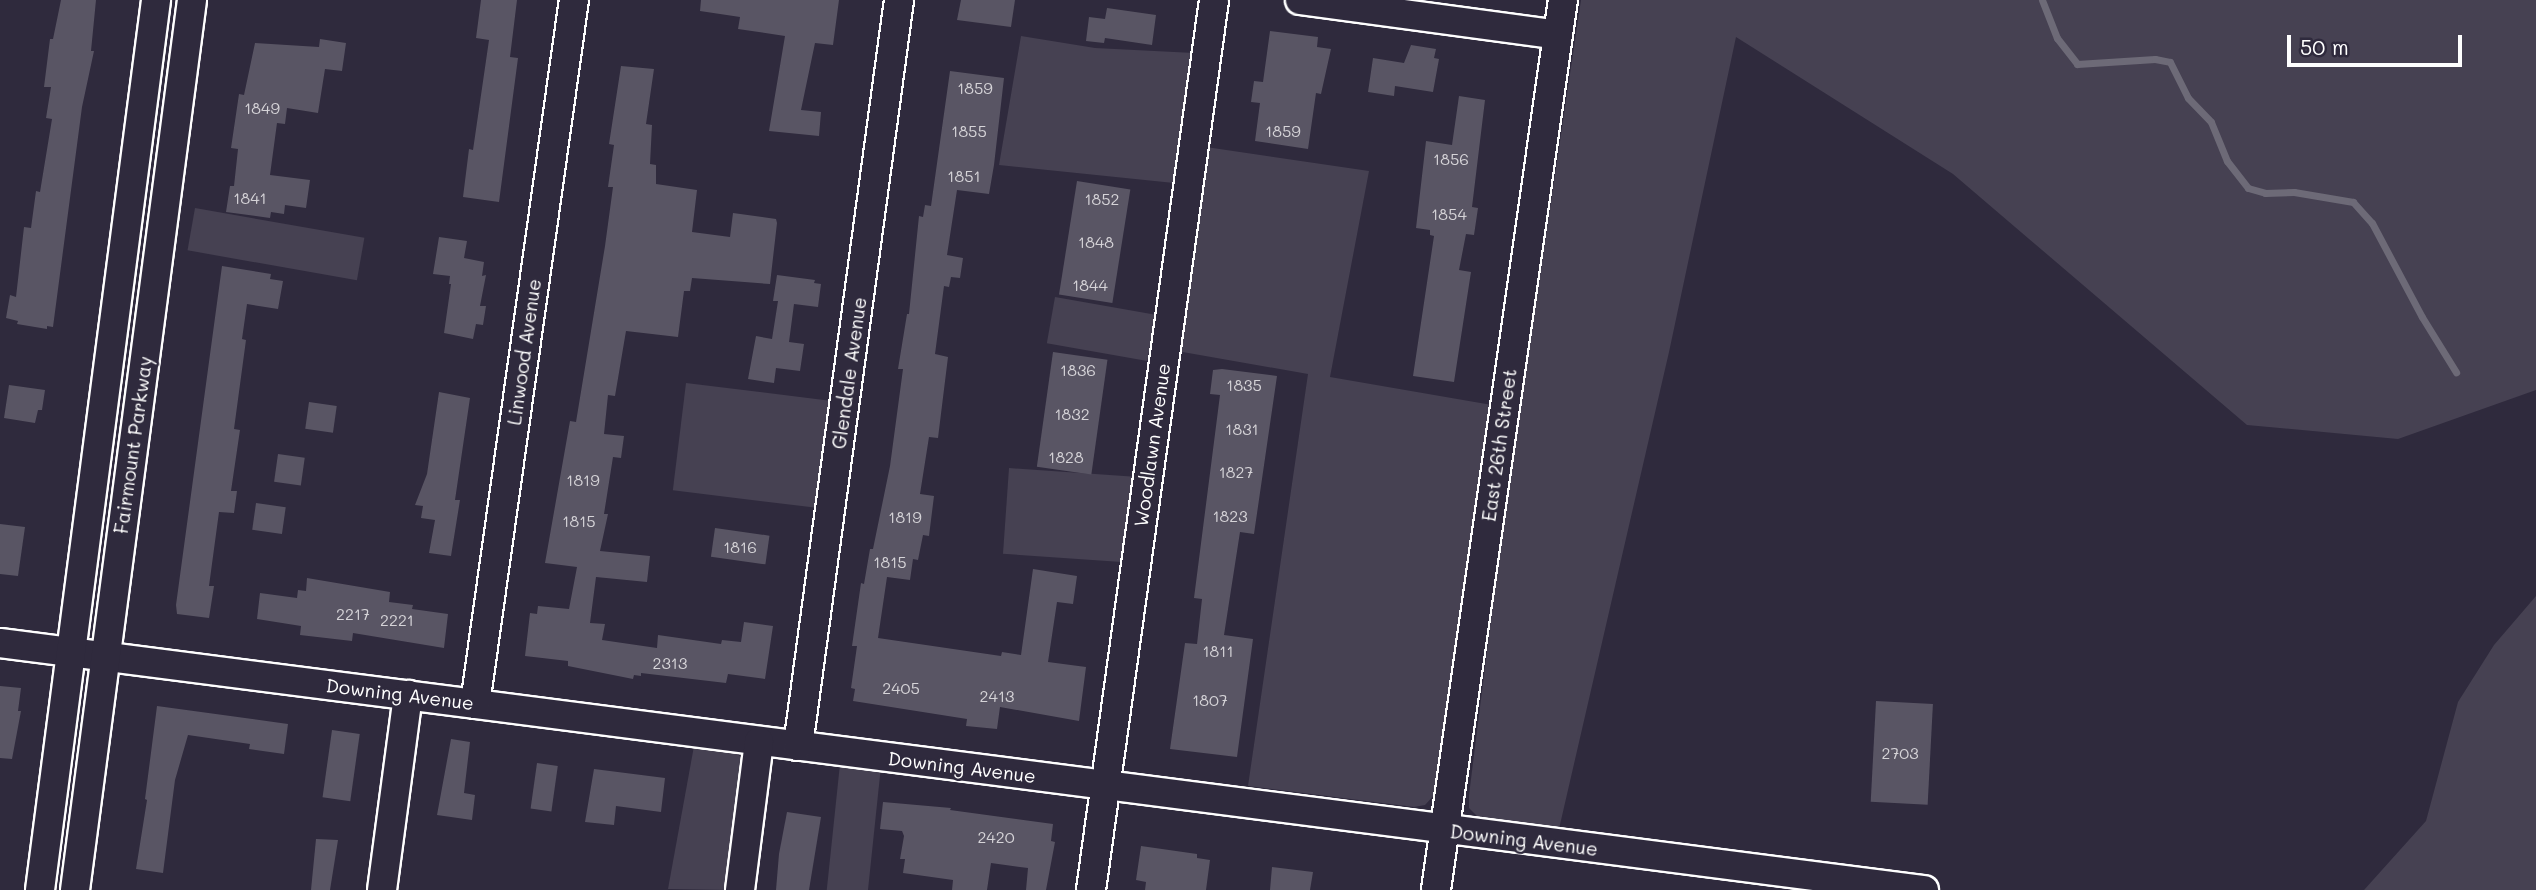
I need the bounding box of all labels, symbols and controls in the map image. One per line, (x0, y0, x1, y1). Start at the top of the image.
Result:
scale bar (2291, 21, 2466, 65)
text: 50 m (2300, 33, 2349, 60)
house number: 1859 (957, 78, 993, 98)
house number: 1849 (244, 98, 280, 118)
house number: 1855 (951, 121, 987, 141)
house number: 1859 (1265, 121, 1301, 141)
house number: 1856 (1433, 149, 1469, 169)
house number: 1851 (947, 166, 981, 186)
house number: 1841 (233, 188, 267, 208)
house number: 1852 (1084, 189, 1120, 209)
house number: 1854 (1431, 204, 1467, 224)
house number: 1848 (1078, 232, 1114, 252)
house number: 1844 (1072, 275, 1108, 295)
street label: Linwood Avenue (502, 277, 546, 427)
street label: Glendale Avenue (827, 295, 871, 451)
street label: Fairmount Parkway (109, 355, 157, 535)
house number: 1836 (1060, 360, 1096, 380)
street label: Woodlawn Avenue (1129, 362, 1175, 528)
street label: East 26th Street (1477, 367, 1521, 523)
house number: 1835 (1226, 375, 1262, 395)
house number: 1832 (1054, 404, 1090, 424)
house number: 1831 (1225, 419, 1259, 439)
house number: 1828 (1048, 447, 1084, 467)
house number: 1827 (1219, 462, 1253, 482)
house number: 1819 (566, 470, 600, 490)
house number: 1823 (1212, 506, 1248, 526)
house number: 1819 (888, 507, 922, 527)
house number: 1815 (562, 511, 596, 531)
house number: 1816 (723, 537, 757, 557)
house number: 1815 (873, 552, 907, 572)
house number: 2217 (336, 604, 370, 624)
house number: 2221 (380, 610, 414, 630)
house number: 1811 (1202, 641, 1234, 661)
house number: 2313 (653, 653, 687, 673)
street label: Downing Avenue (325, 674, 475, 714)
house number: 2405 (882, 678, 920, 698)
house number: 2413 (980, 686, 1014, 706)
house number: 1807 (1192, 690, 1228, 710)
house number: 2703 (1881, 743, 1919, 763)
street label: Downing Avenue (887, 747, 1037, 787)
street label: Downing Avenue (1449, 820, 1599, 860)
house number: 2420 (977, 827, 1015, 847)

